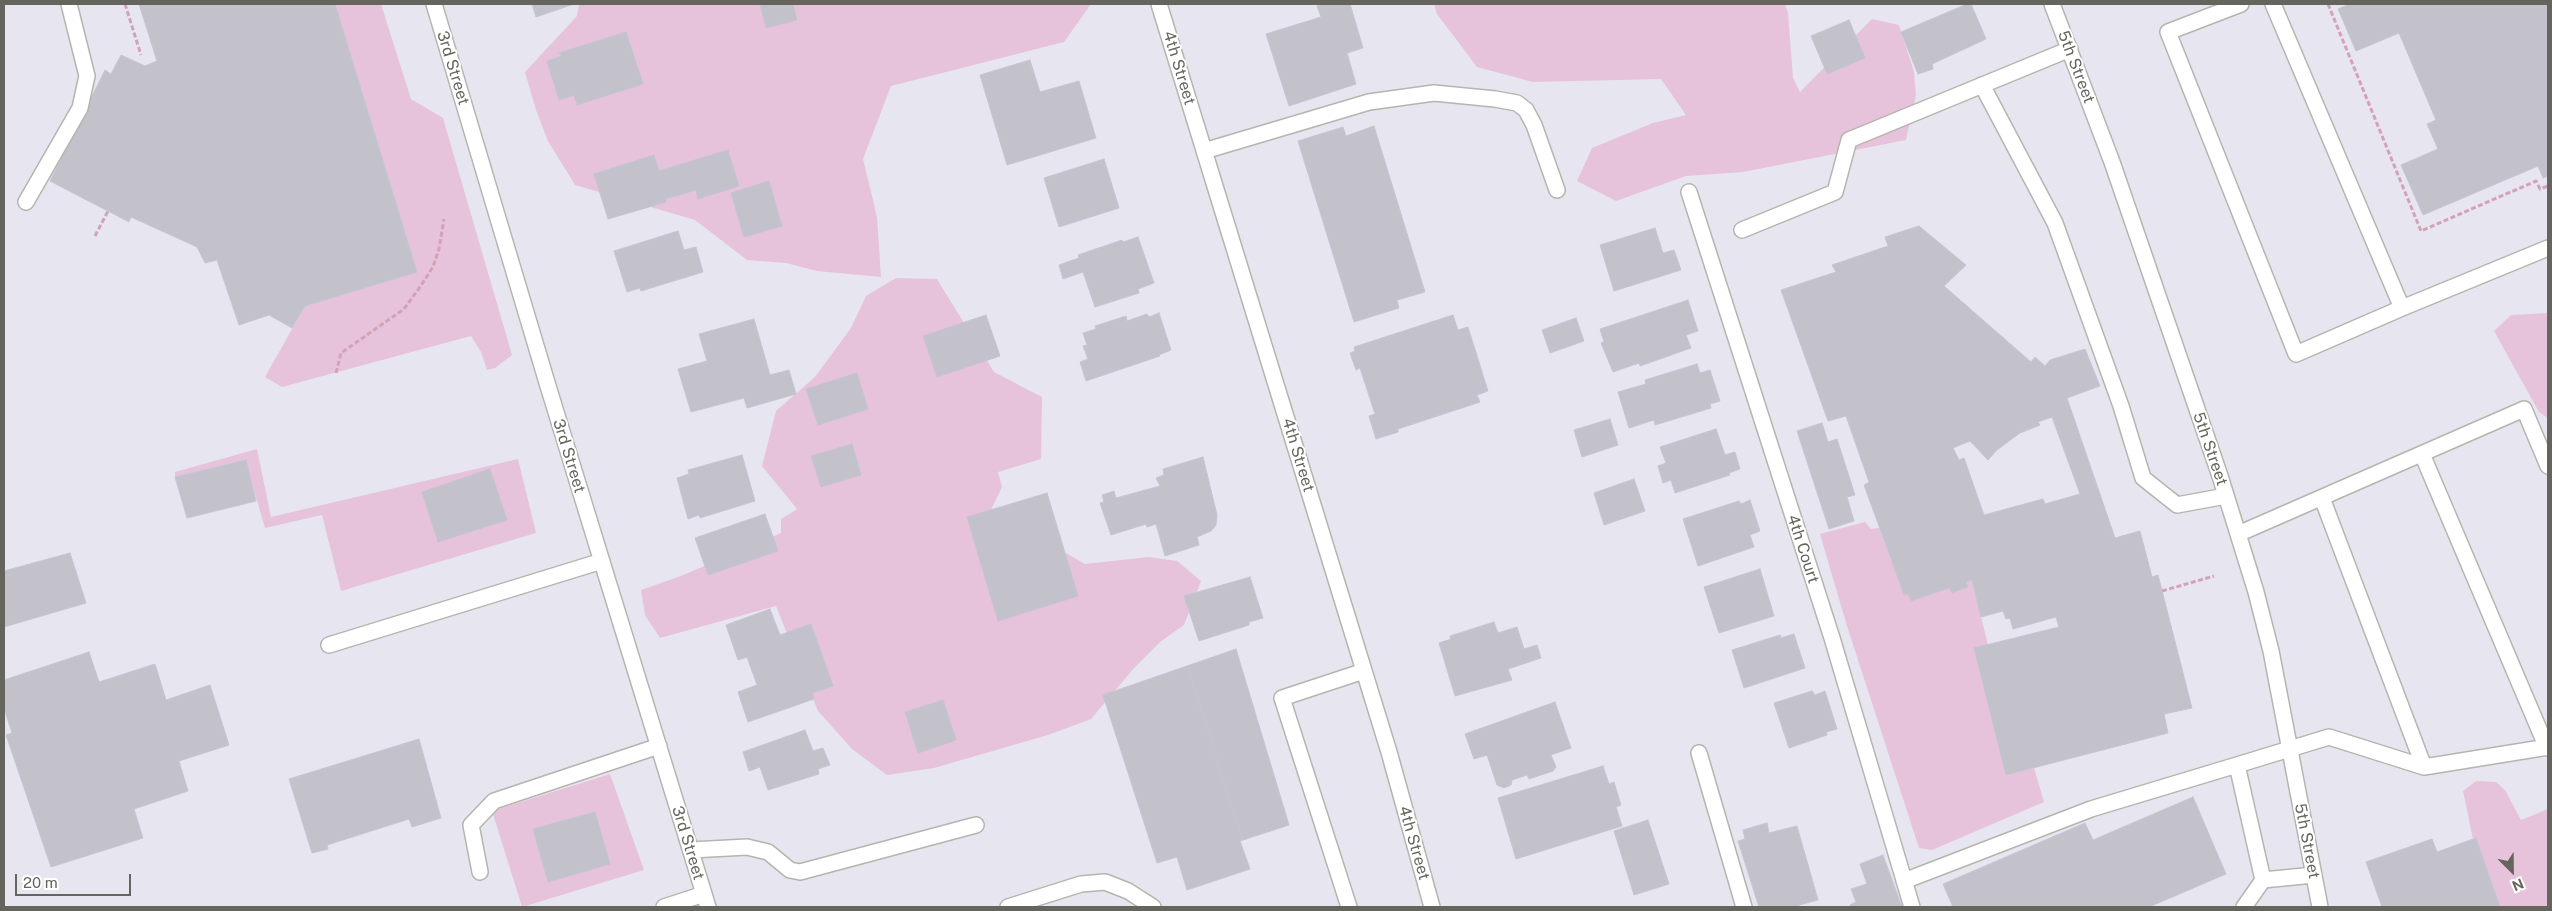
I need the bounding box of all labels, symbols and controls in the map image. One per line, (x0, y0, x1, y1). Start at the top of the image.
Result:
street label: 5th Street (2053, 28, 2099, 106)
street label: 3rd Street (433, 29, 473, 107)
street label: 4th Street (1159, 29, 1199, 107)
street label: 5th Street (2188, 410, 2232, 488)
street label: 4th Street (1278, 416, 1318, 494)
street label: 3rd Street (549, 417, 589, 495)
street label: 4th Court (1783, 512, 1823, 586)
street label: 5th Street (2290, 802, 2324, 880)
street label: 3rd Street (668, 804, 708, 882)
street label: 4th Street (1394, 804, 1434, 882)
north arrow (2487, 846, 2537, 896)
scale bar (18, 864, 134, 896)
text: 20 m (23, 874, 58, 891)
text: N (2510, 875, 2526, 894)

